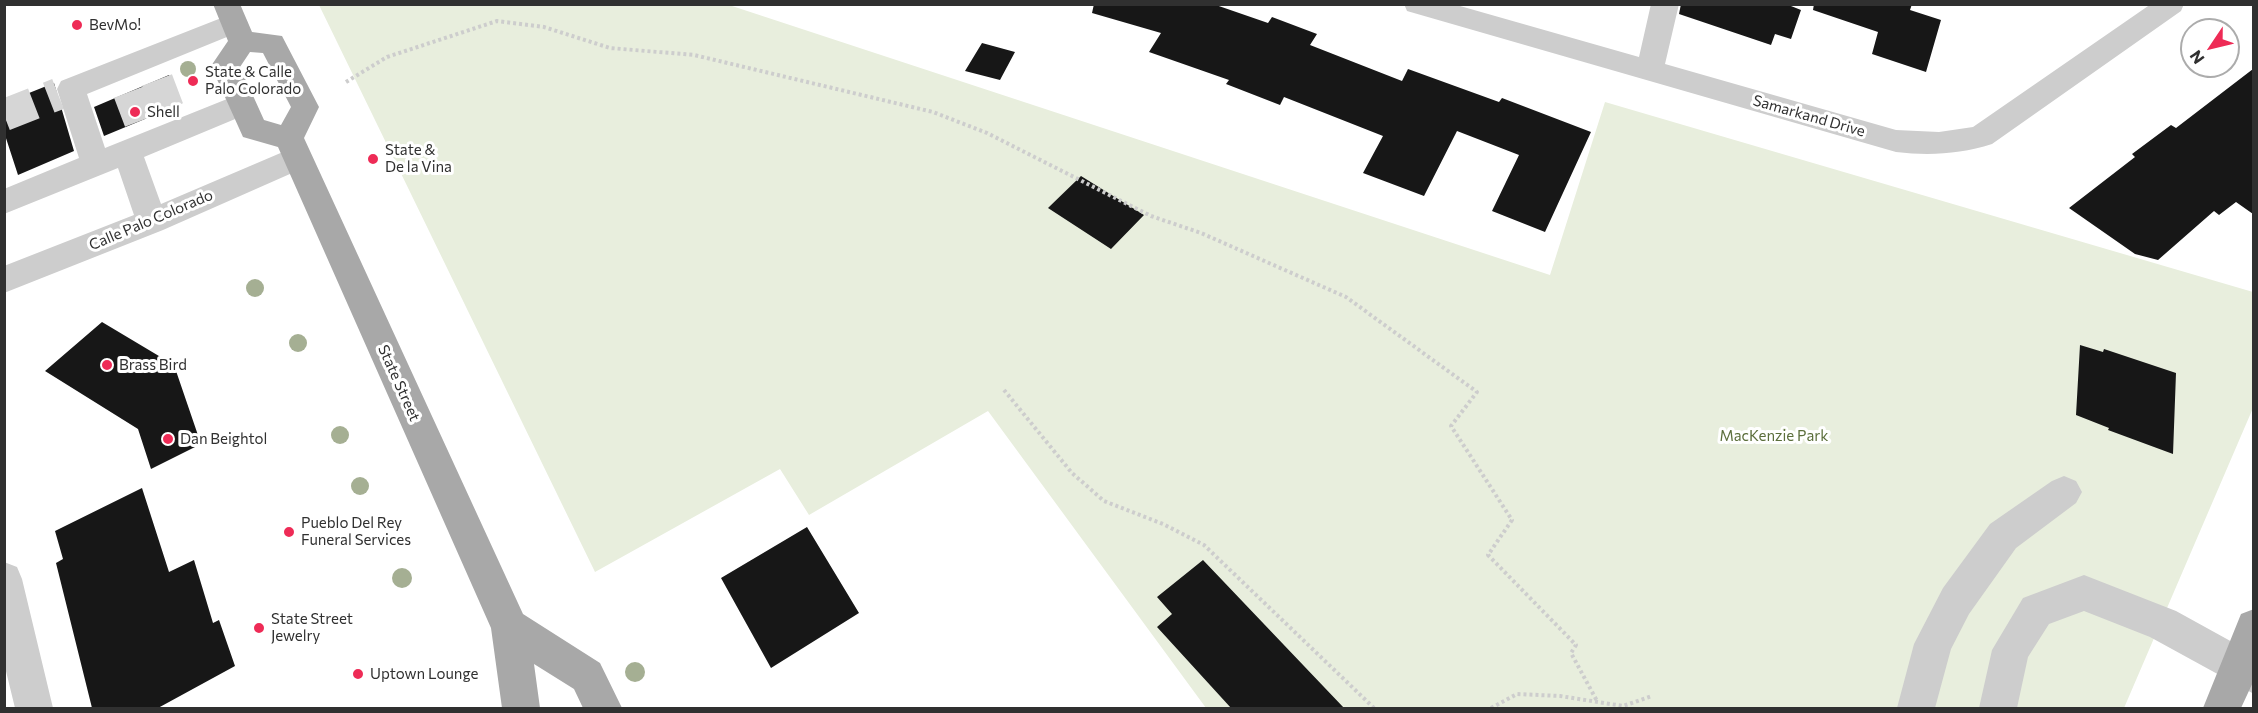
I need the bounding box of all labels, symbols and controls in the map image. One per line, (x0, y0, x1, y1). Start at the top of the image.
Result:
place label: BevMo! (89, 16, 141, 34)
marker: BevMo! (70, 18, 84, 32)
north arrow (2180, 18, 2240, 78)
text: N (2185, 47, 2208, 68)
place label: State & Calle Palo Colorado (205, 63, 301, 98)
marker: State & Calle Palo Colorado (186, 74, 200, 88)
street label: Samarkand Drive (1751, 91, 1867, 141)
place label: Shell (147, 103, 180, 121)
marker: Shell (128, 105, 142, 119)
place label: State & De la Vina (385, 141, 452, 176)
marker: State & De la Vina (366, 152, 380, 166)
street label: Calle Palo Colorado (86, 186, 216, 254)
street label: State Street (374, 342, 424, 424)
place label: Brass Bird (119, 356, 187, 374)
marker: Brass Bird (100, 358, 114, 372)
park label: MacKenzie Park (1720, 427, 1828, 445)
place label: Dan Beightol (180, 430, 267, 448)
marker: Dan Beightol (161, 432, 175, 446)
place label: Pueblo Del Rey Funeral Services (301, 514, 411, 549)
marker: Pueblo Del Rey Funeral Services (282, 525, 296, 539)
place label: State Street Jewelry (271, 610, 353, 645)
marker: State Street Jewelry (252, 621, 266, 635)
place label: Uptown Lounge (370, 665, 478, 683)
marker: Uptown Lounge (351, 667, 365, 681)

